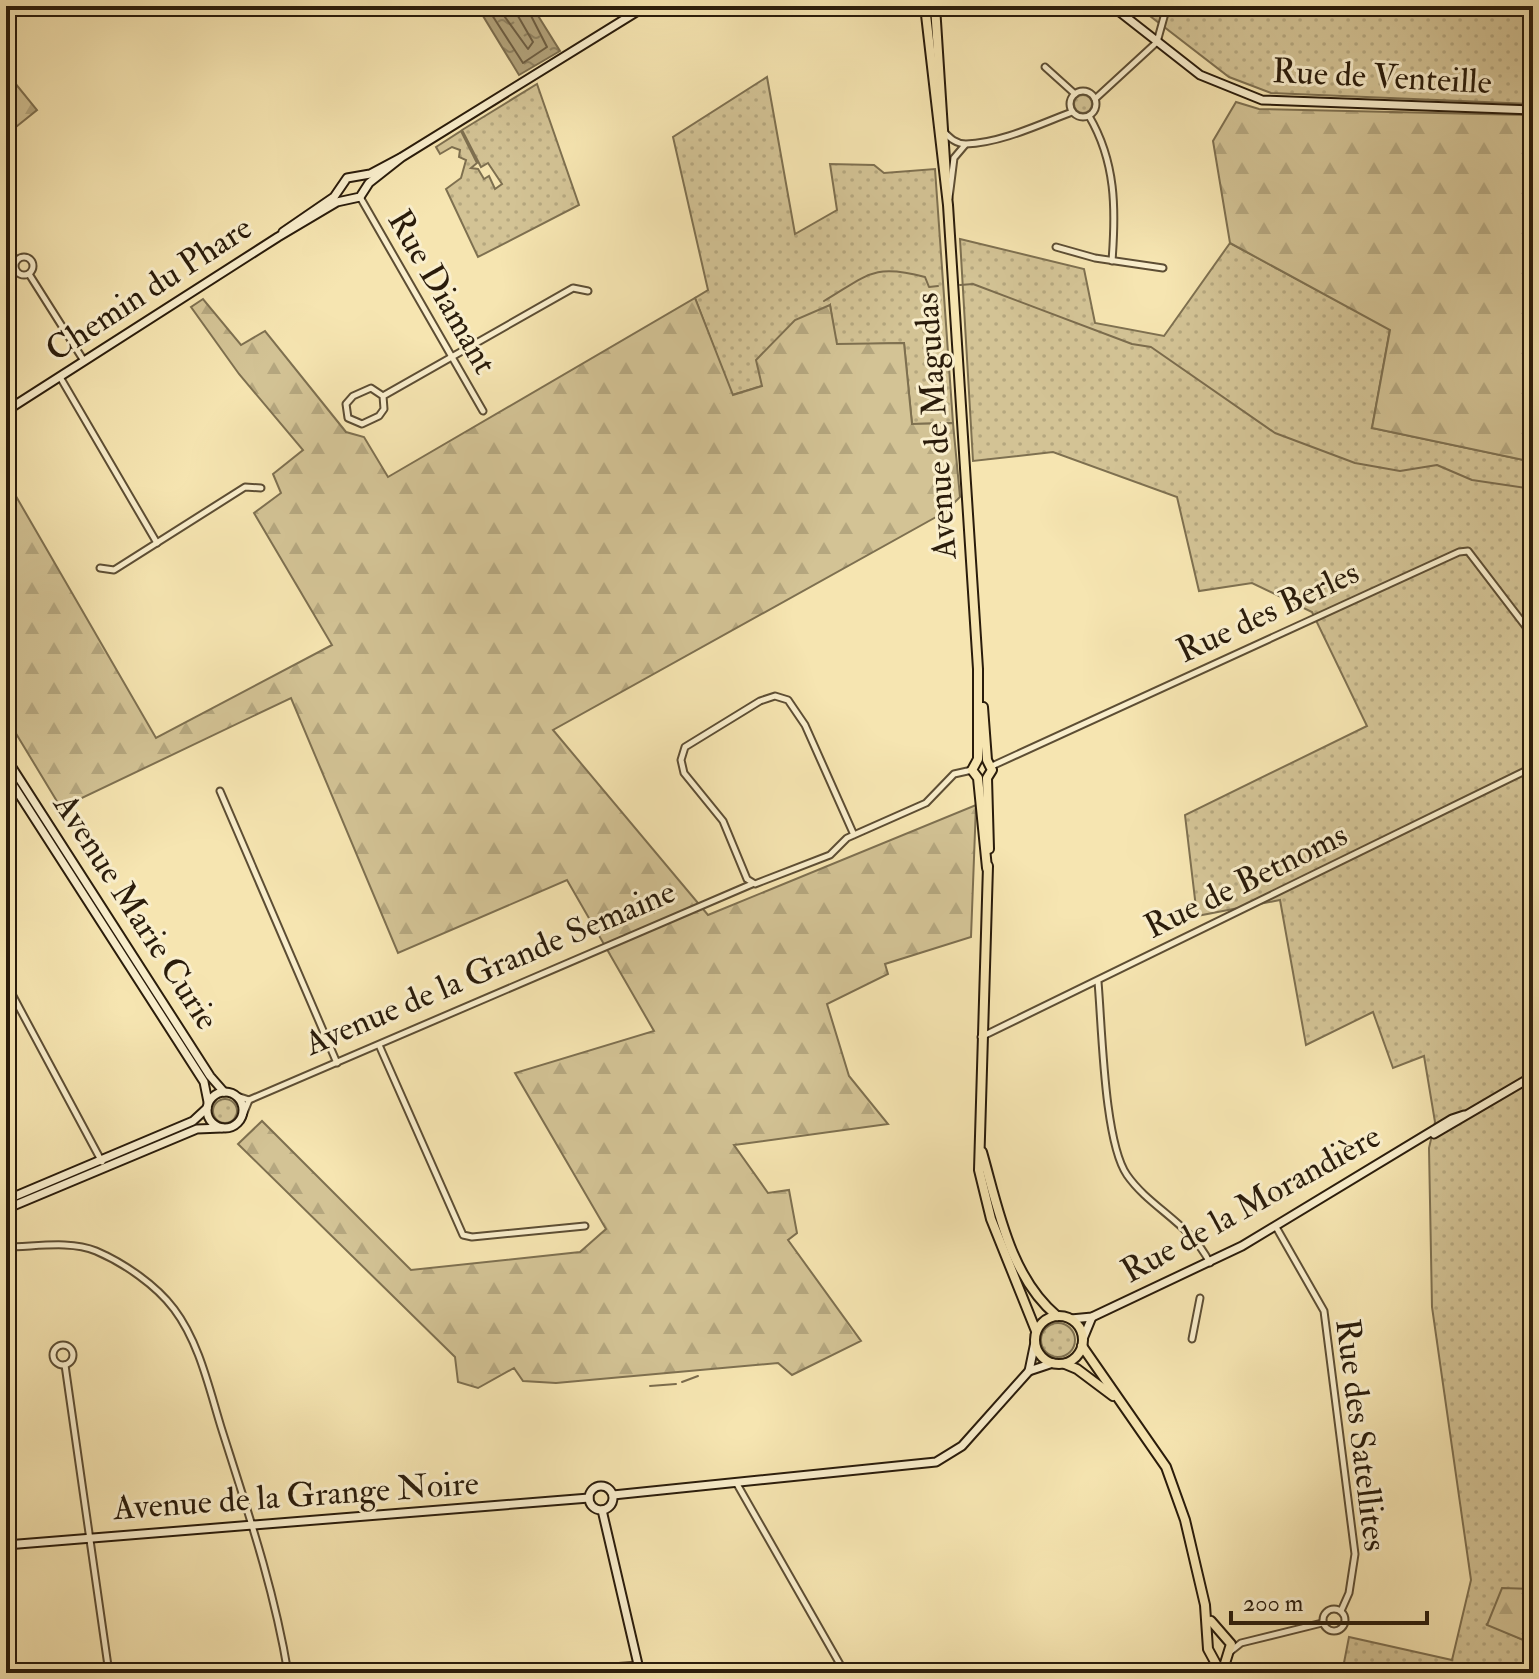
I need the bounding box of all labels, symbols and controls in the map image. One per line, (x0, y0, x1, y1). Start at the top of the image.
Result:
street label: Rue de Venteille (1271, 50, 1493, 104)
street label: Rue Diamant (378, 202, 506, 382)
street label: Chemin du Phare (38, 206, 260, 372)
street label: Avenue de Magudas (905, 291, 967, 562)
street label: Rue des Berles (1170, 551, 1366, 673)
street label: Avenue Marie Curie (43, 785, 228, 1038)
street label: Rue de Betnoms (1138, 813, 1354, 949)
street label: Avenue de la Grande Semaine (297, 870, 682, 1066)
street label: Rue de la Morandière (1114, 1115, 1388, 1293)
street label: Rue des Satellites (1325, 1316, 1397, 1554)
street label: Avenue de la Grange Noire (111, 1462, 480, 1530)
scale bar (1231, 1575, 1427, 1625)
text: 200 m (1243, 1588, 1304, 1619)

